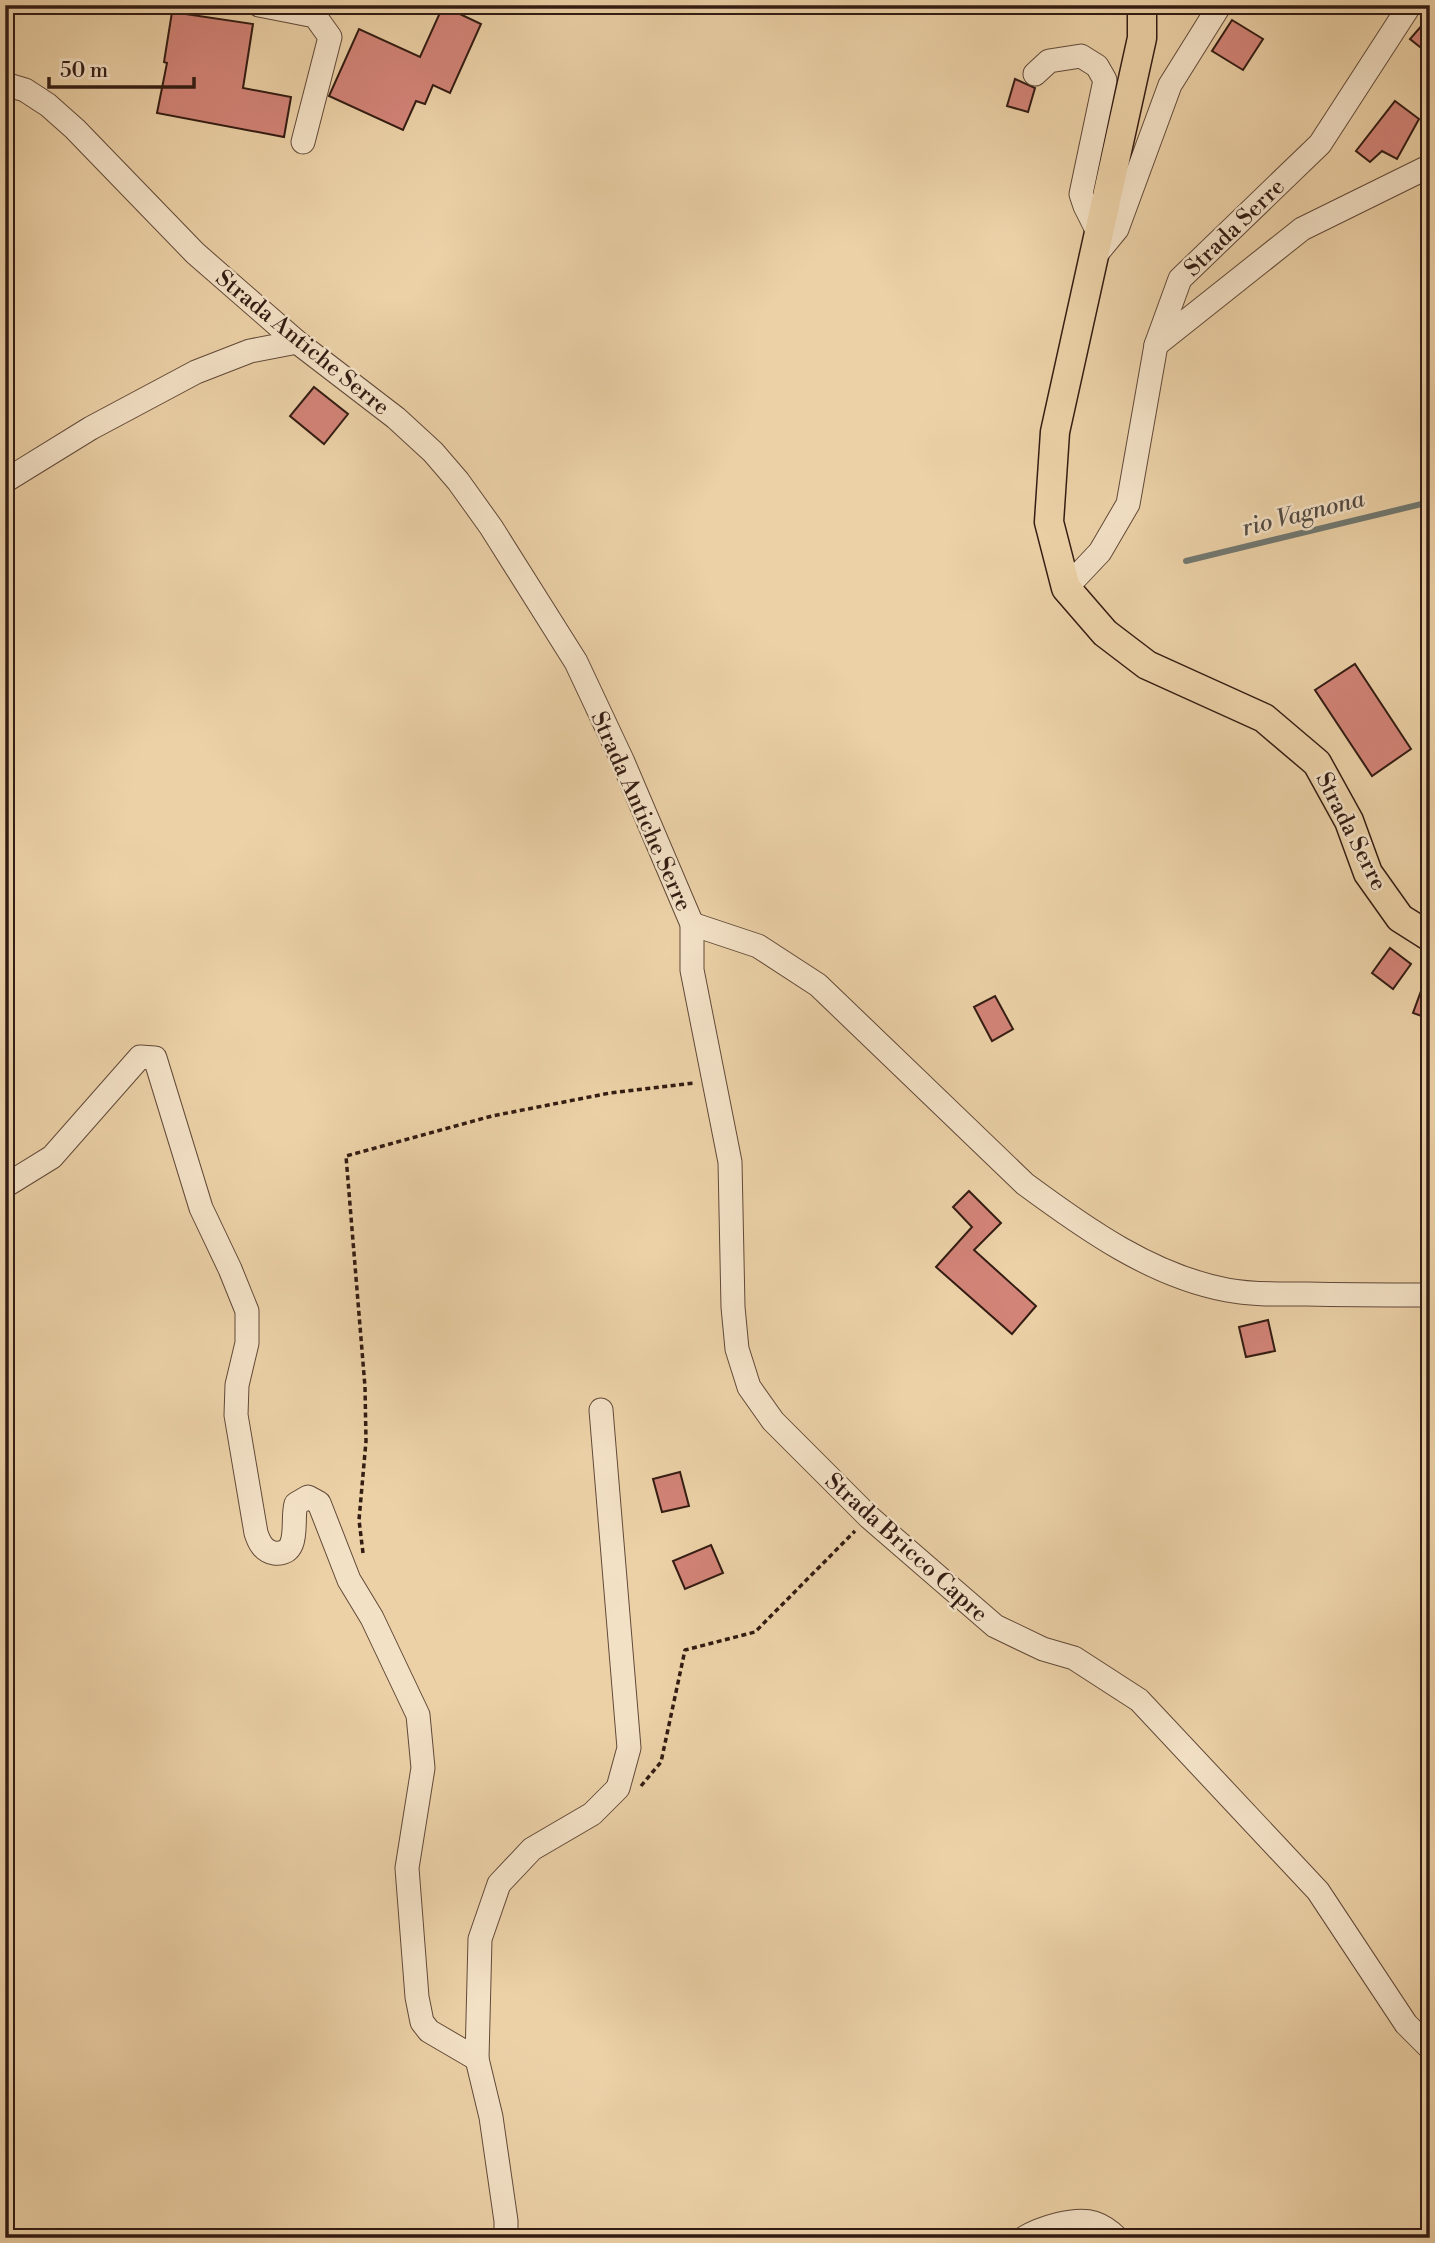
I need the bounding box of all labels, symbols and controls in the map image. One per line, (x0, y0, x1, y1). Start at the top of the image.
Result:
scale bar (49, 46, 194, 90)
text: 50 m (60, 58, 108, 84)
street label: Strada Serre (1179, 173, 1291, 283)
street label: Strada Antiche Serre (210, 264, 395, 421)
water label: rio Vagnona (1239, 484, 1368, 544)
street label: Strada Antiche Serre (584, 707, 698, 916)
street label: Strada Serre (1309, 768, 1393, 895)
street label: Strada Bricco Capre (819, 1467, 994, 1628)

